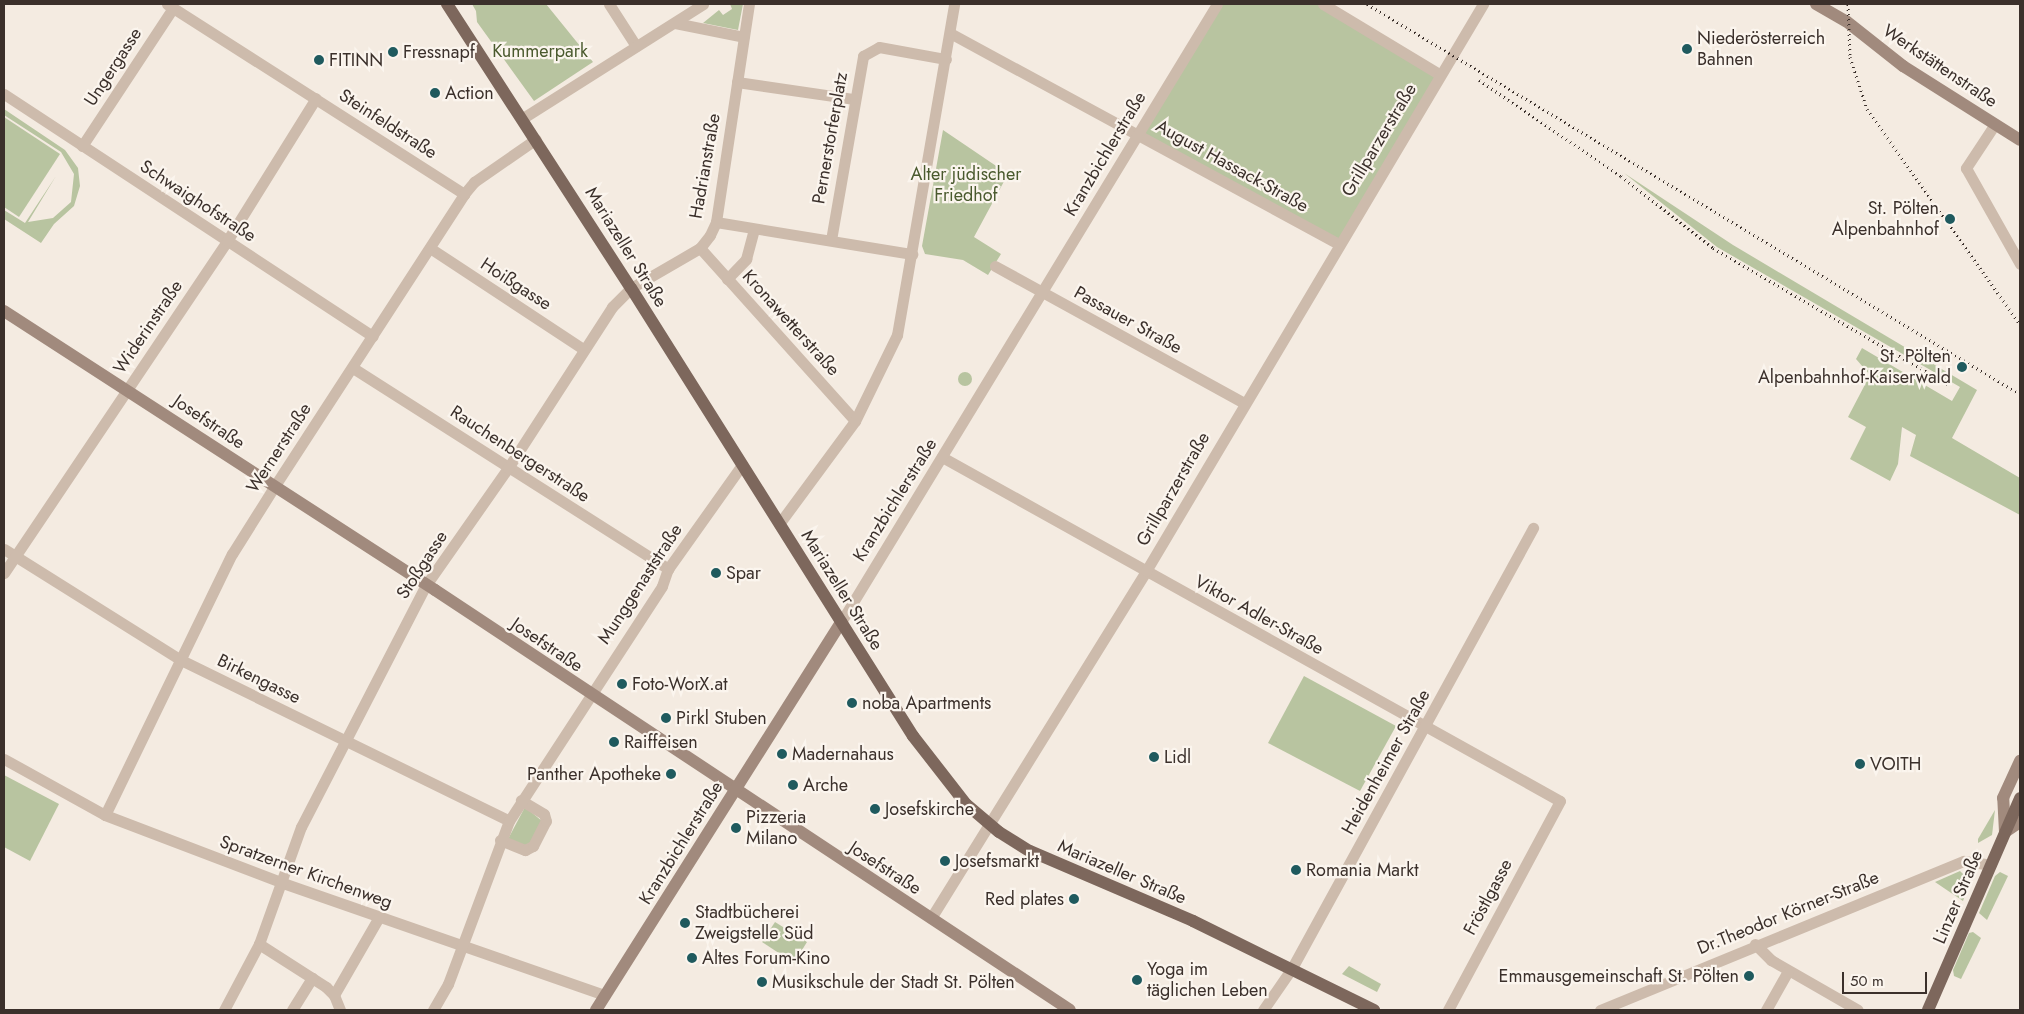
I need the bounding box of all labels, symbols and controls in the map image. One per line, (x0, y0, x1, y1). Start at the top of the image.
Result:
street label: Werkstättenstraße (1879, 20, 2001, 112)
street label: Ungergasse (80, 24, 146, 110)
place label: Niederösterreich Bahnen (1697, 28, 1825, 70)
park label: Kummerpark (492, 40, 588, 62)
place label: Fressnapf (403, 41, 475, 63)
marker: Niederösterreich Bahnen (1681, 43, 1693, 55)
marker: Fressnapf (387, 46, 399, 58)
place label: FITINN (329, 49, 383, 71)
marker: FITINN (313, 54, 325, 66)
street label: Pernerstorferplatz (808, 70, 852, 206)
street label: Grillparzerstraße (1337, 80, 1421, 200)
place label: Action (445, 82, 494, 104)
street label: Steinfeldstraße (335, 84, 441, 164)
marker: Action (429, 87, 441, 99)
street label: Kranzbichlerstraße (1059, 88, 1151, 220)
street label: Hadrianstraße (685, 112, 725, 220)
street label: August Hassack-Straße (1152, 115, 1312, 217)
street label: Schwaighofstraße (136, 155, 260, 247)
park label: Alter jüdischer Friedhof (911, 164, 1021, 206)
street label: Mariazeller Straße (580, 183, 672, 311)
place label: St. Pölten Alpenbahnhof (1832, 198, 1939, 240)
marker: St. Pölten Alpenbahnhof (1943, 212, 1957, 226)
street label: Hoißgasse (476, 253, 556, 315)
street label: Kronawetterstraße (738, 266, 844, 380)
street label: Widerinstraße (109, 276, 187, 378)
street label: Passauer Straße (1070, 281, 1186, 359)
place label: St. Pölten Alpenbahnhof-Kaiserwald (1758, 346, 1951, 388)
marker: St. Pölten Alpenbahnhof-Kaiserwald (1955, 360, 1969, 374)
street label: Josefstraße (169, 390, 249, 454)
street label: Wernerstraße (242, 399, 316, 497)
street label: Rauchenbergerstraße (446, 401, 594, 507)
street label: Grillparzerstraße (1132, 428, 1214, 550)
street label: Kranzbichlerstraße (848, 434, 942, 566)
street label: Munggenaststraße (593, 520, 687, 648)
street label: Mariazeller Straße (796, 526, 888, 654)
street label: Stoßgasse (392, 527, 452, 603)
place label: Spar (726, 562, 761, 584)
marker: Spar (710, 567, 722, 579)
street label: Viktor Adler-Straße (1191, 571, 1327, 659)
street label: Josefstraße (507, 613, 587, 677)
street label: Birkengasse (214, 650, 304, 708)
place label: Foto-WorX.at (632, 673, 728, 695)
marker: Foto-WorX.at (616, 678, 628, 690)
street label: Heidenheimer Straße (1337, 686, 1435, 838)
place label: noba Apartments (862, 692, 991, 714)
marker: noba Apartments (846, 697, 858, 709)
place label: Pirkl Stuben (676, 707, 767, 729)
marker: Pirkl Stuben (660, 712, 672, 724)
place label: Raiffeisen (624, 731, 698, 753)
marker: Raiffeisen (608, 736, 620, 748)
place label: Madernahaus (792, 743, 894, 765)
place label: Lidl (1164, 746, 1191, 768)
marker: Madernahaus (776, 748, 788, 760)
marker: Lidl (1148, 751, 1160, 763)
place label: VOITH (1870, 753, 1921, 775)
marker: VOITH (1854, 758, 1866, 770)
place label: Panther Apotheke (527, 763, 661, 785)
marker: Panther Apotheke (665, 768, 677, 780)
place label: Arche (803, 774, 848, 796)
street label: Kranzbichlerstraße (634, 777, 728, 909)
marker: Arche (787, 779, 799, 791)
place label: Josefskirche (885, 798, 974, 820)
marker: Josefskirche (869, 803, 881, 815)
place label: Pizzeria Milano (746, 807, 806, 850)
marker: Pizzeria Milano (730, 822, 742, 834)
street label: Spratzerner Kirchenweg (217, 831, 395, 913)
street label: Mariazeller Straße (1054, 835, 1190, 909)
street label: Josefstraße (845, 837, 925, 899)
street label: Linzer Straße (1929, 847, 1987, 947)
place label: Josefsmarkt (955, 850, 1039, 872)
marker: Josefsmarkt (939, 855, 951, 867)
street label: Fröstlgasse (1459, 855, 1517, 939)
place label: Romania Markt (1306, 859, 1418, 881)
marker: Romania Markt (1290, 864, 1302, 876)
street label: Dr.Theodor Körner-Straße (1694, 867, 1882, 959)
place label: Red plates (985, 888, 1064, 910)
marker: Red plates (1068, 893, 1080, 905)
place label: Stadtbücherei Zweigstelle Süd (695, 902, 813, 944)
marker: Stadtbücherei Zweigstelle Süd (679, 917, 691, 929)
place label: Altes Forum-Kino (702, 947, 830, 969)
marker: Altes Forum-Kino (686, 952, 698, 964)
place label: Yoga im täglichen Leben (1147, 959, 1268, 1002)
scale bar (1844, 962, 1929, 994)
place label: Emmausgemeinschaft St. Pölten (1499, 965, 1739, 987)
marker: Emmausgemeinschaft St. Pölten (1743, 970, 1755, 982)
text: 50 m (1850, 970, 1884, 992)
place label: Musikschule der Stadt St. Pölten (772, 971, 1015, 993)
marker: Yoga im täglichen Leben (1131, 974, 1143, 986)
marker: Musikschule der Stadt St. Pölten (756, 976, 768, 988)

